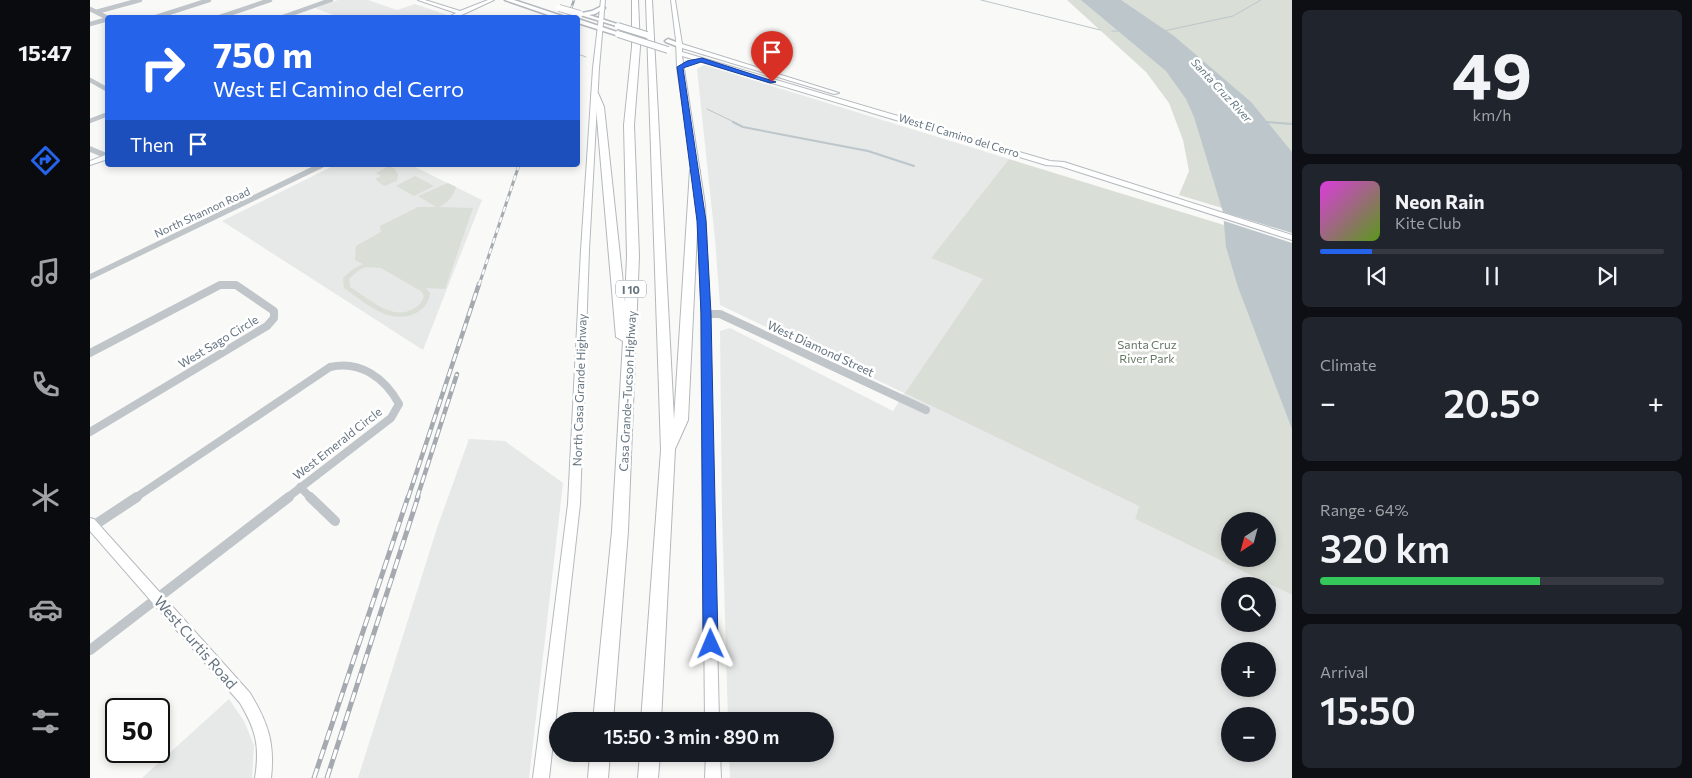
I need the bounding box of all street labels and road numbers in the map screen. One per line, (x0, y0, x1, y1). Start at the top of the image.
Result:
street label: West El Camino del Cerro (897, 110, 1021, 160)
street label: North Shannon Road (152, 184, 252, 240)
road number: I 10 (616, 280, 646, 298)
street label: Casa Grande-Tucson Highway (616, 310, 638, 472)
street label: West Sago Circle (176, 312, 260, 370)
street label: North Casa Grande Highway (569, 313, 589, 467)
street label: West Diamond Street (765, 317, 877, 379)
street label: West Emerald Circle (290, 404, 384, 482)
street label: West Curtis Road (151, 592, 241, 692)

